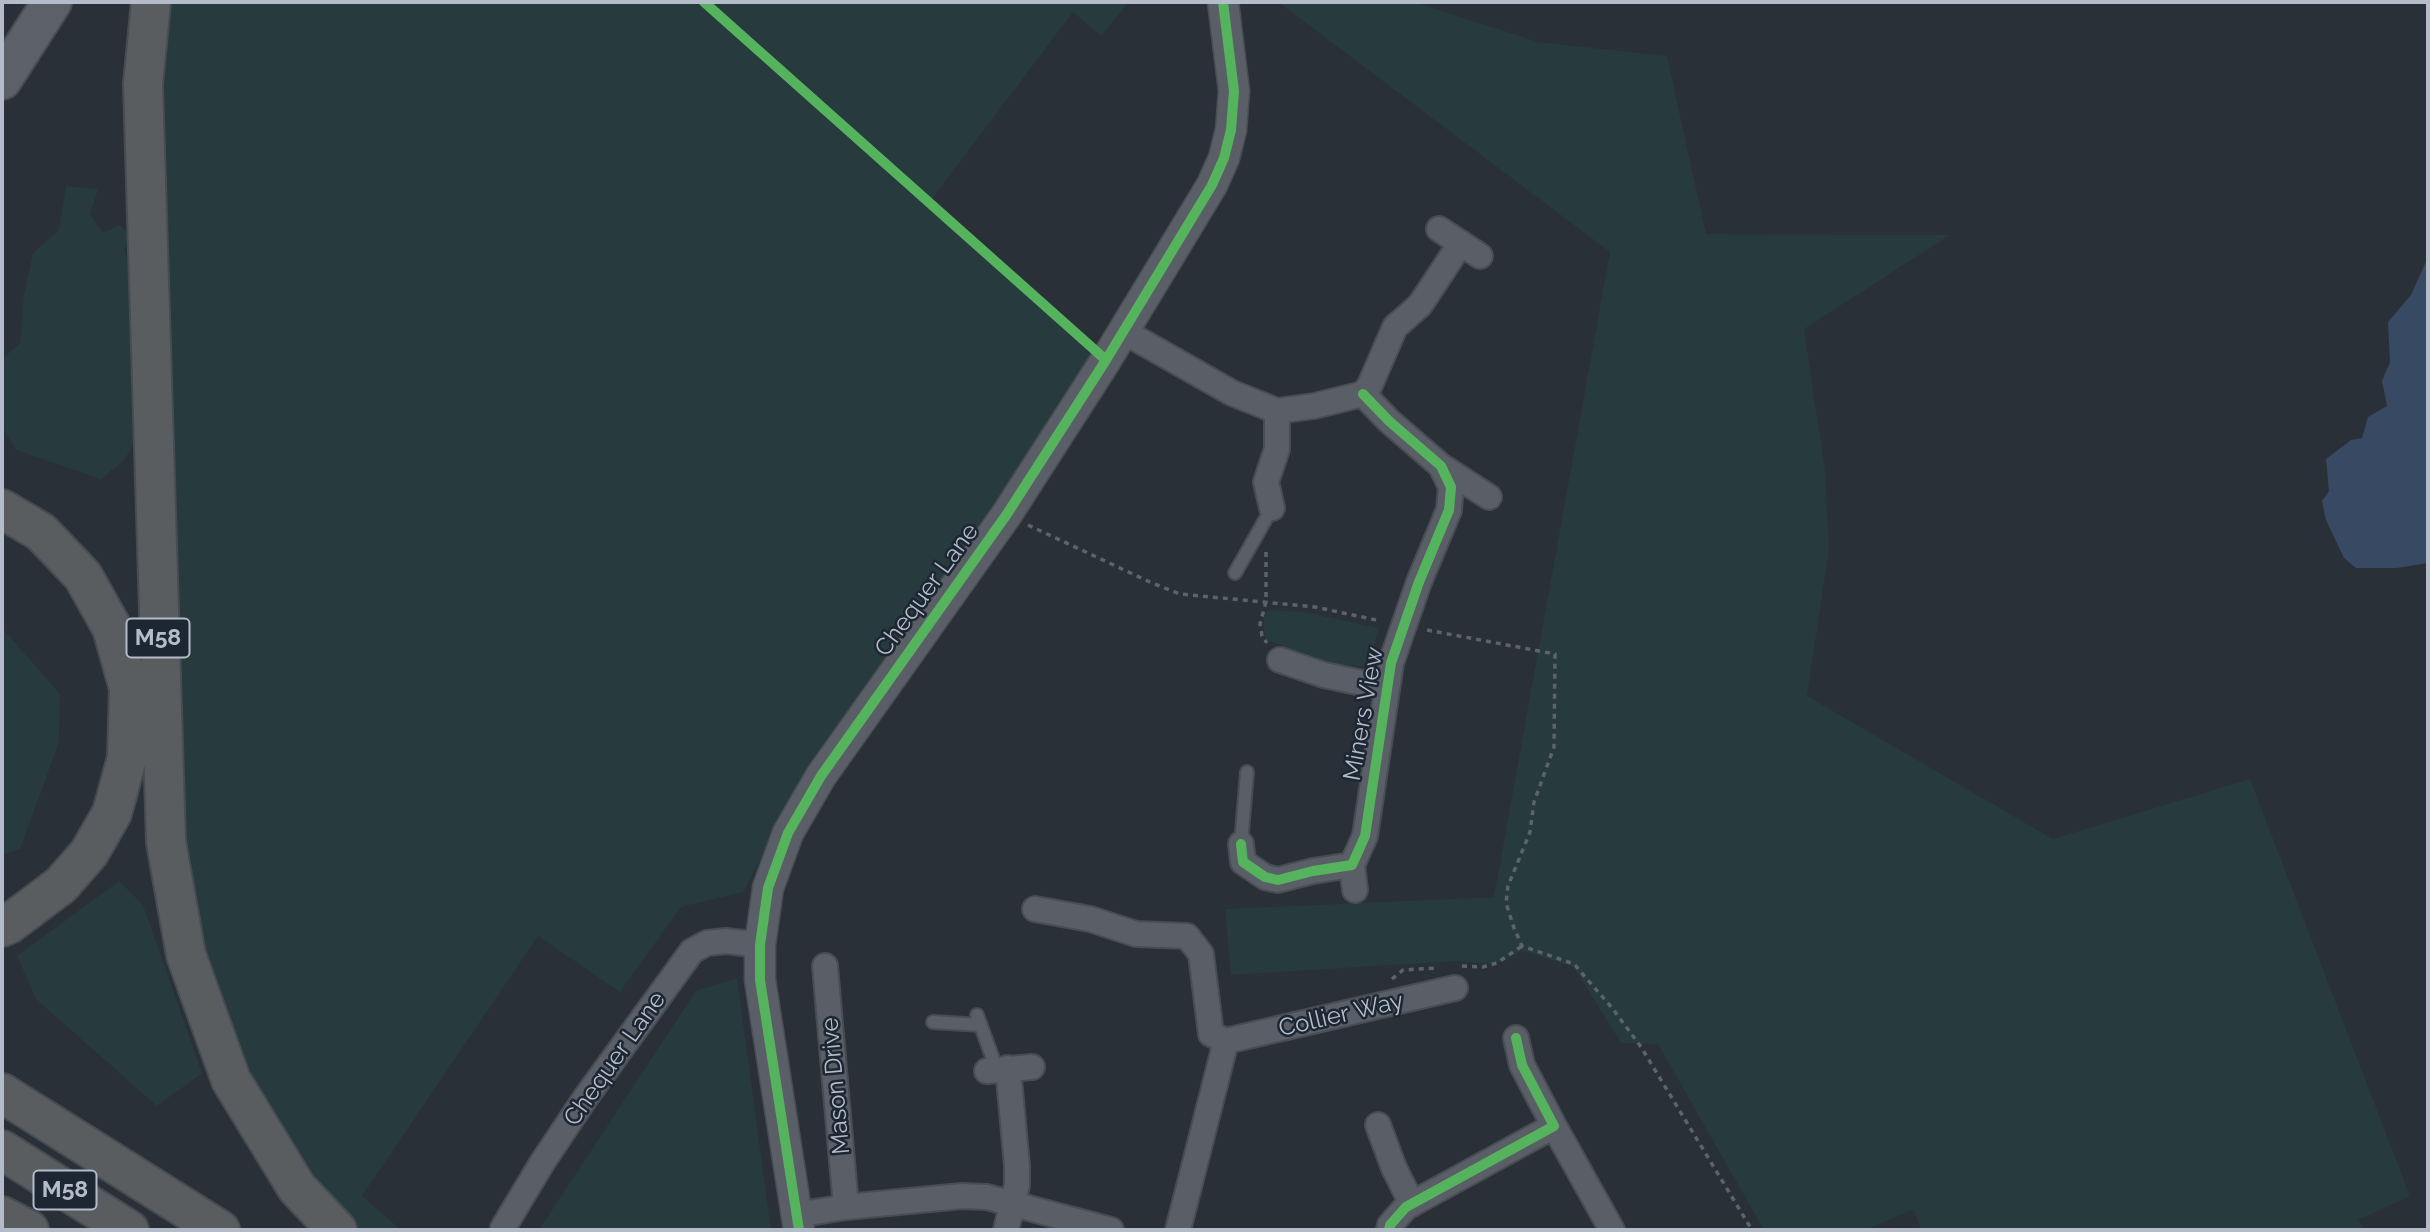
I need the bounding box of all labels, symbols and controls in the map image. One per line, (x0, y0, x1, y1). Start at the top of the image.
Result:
street label: Chequer Lane (869, 518, 985, 662)
road number: M58 (127, 618, 190, 658)
street label: Miners View (1338, 645, 1390, 783)
street label: Chequer Lane (558, 986, 672, 1132)
street label: Collier Way (1276, 987, 1406, 1043)
street label: Mason Drive (816, 1016, 856, 1156)
road number: M58 (34, 1170, 96, 1210)

